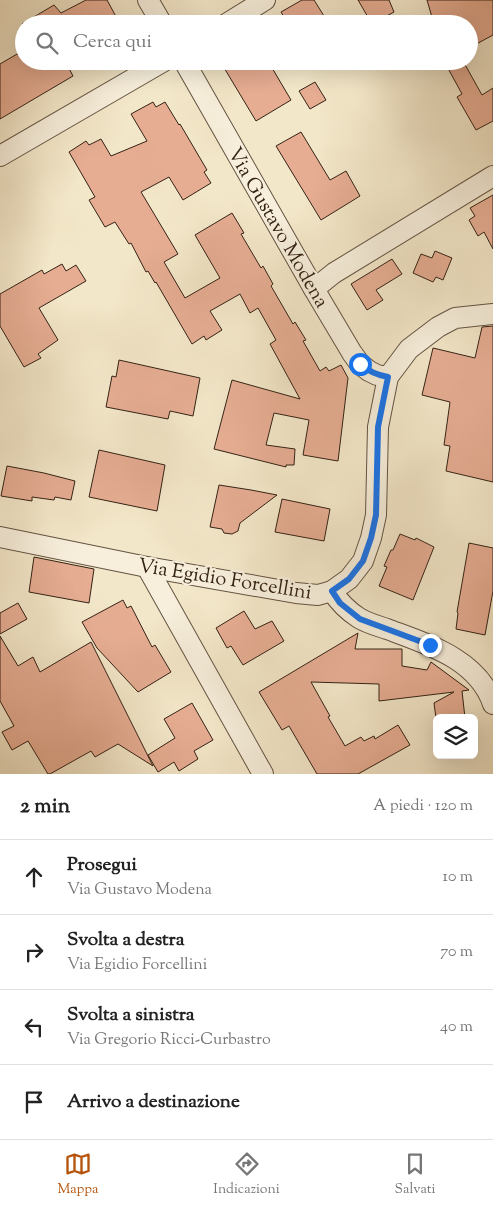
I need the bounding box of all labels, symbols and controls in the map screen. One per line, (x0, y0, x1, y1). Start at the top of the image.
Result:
search box (15, 15, 478, 70)
icon: search (33, 29, 61, 57)
text: Cerca qui (73, 29, 152, 56)
street label: Via Gustavo Modena (219, 143, 335, 314)
route start (349, 353, 372, 376)
street label: Via Egidio Forcellini (136, 552, 314, 609)
route end (419, 634, 442, 657)
map controls (433, 714, 478, 759)
button: layers (433, 714, 478, 759)
text: 2 min (20, 792, 70, 822)
text: A piedi · 120 m (373, 795, 473, 818)
text: Prosegui (67, 852, 137, 879)
icon: ahead (20, 863, 48, 891)
text: 10 m (443, 866, 473, 889)
text: Via Gustavo Modena (67, 879, 212, 902)
text: Svolta a destra (67, 927, 184, 954)
icon: right (20, 938, 48, 966)
text: 70 m (440, 941, 473, 964)
text: Via Egidio Forcellini (67, 954, 207, 977)
text: Svolta a sinistra (67, 1002, 195, 1029)
icon: left (20, 1013, 48, 1041)
text: 40 m (440, 1016, 473, 1039)
text: Via Gregorio Ricci-Curbastro (67, 1029, 271, 1052)
icon: arrive (20, 1088, 48, 1116)
text: Arrivo a destinazione (67, 1089, 240, 1116)
tab: Mappa (57, 1150, 98, 1200)
tab: Indicazioni (213, 1150, 280, 1200)
tab: Salvati (395, 1150, 436, 1200)

